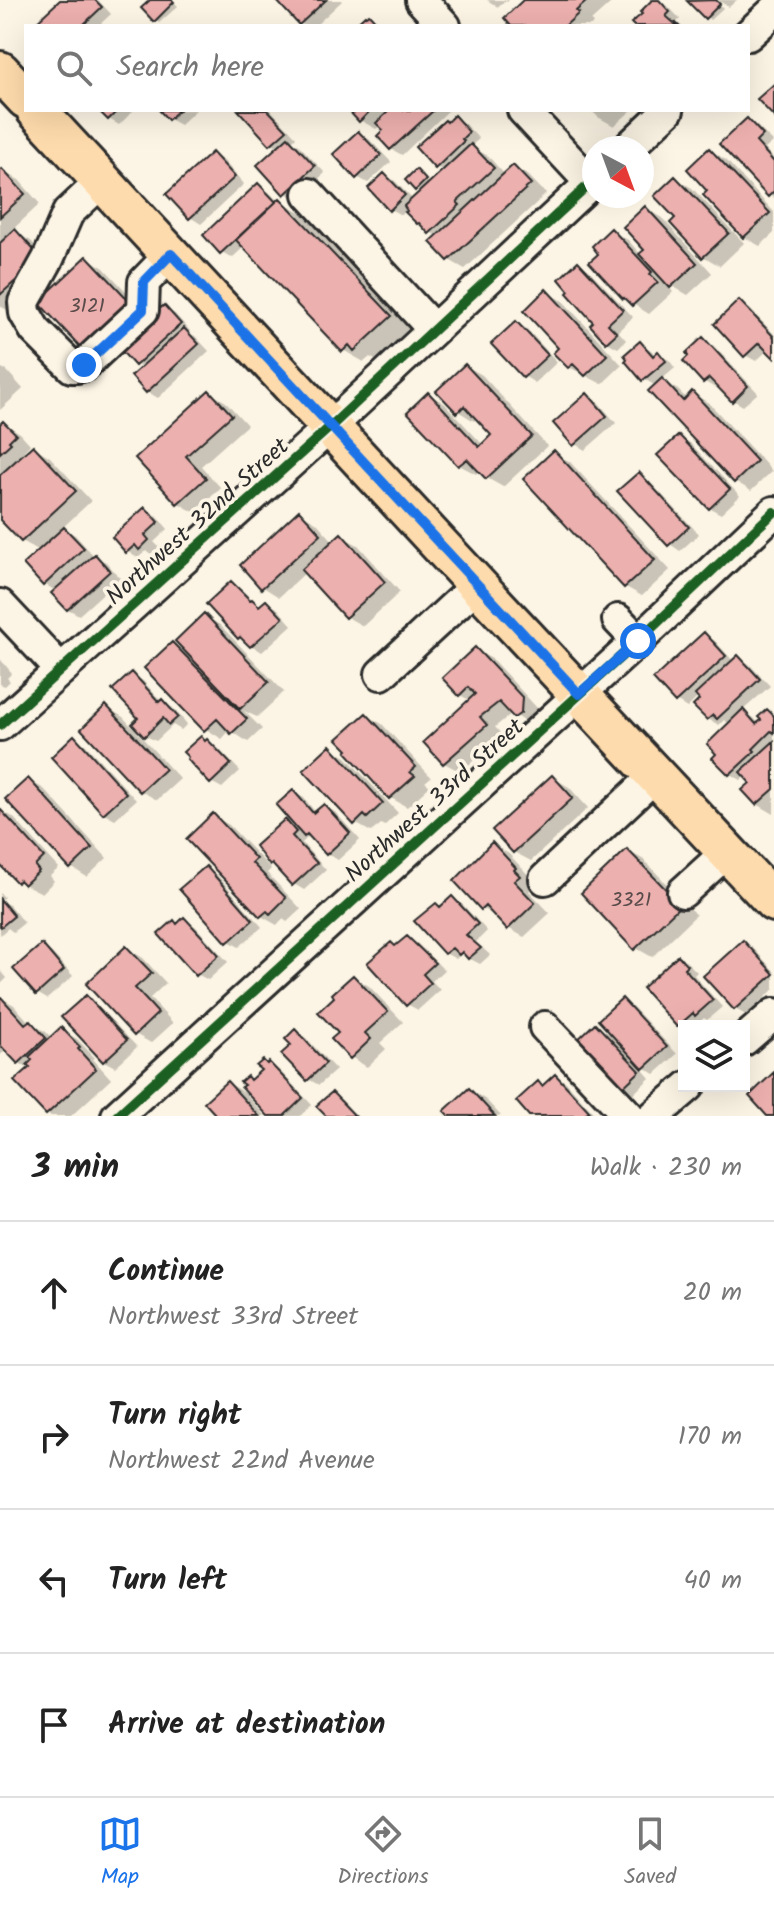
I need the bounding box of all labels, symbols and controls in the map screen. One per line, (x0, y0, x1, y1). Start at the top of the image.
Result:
search box (24, 24, 750, 112)
text: Search here (116, 44, 264, 92)
icon: search (52, 46, 96, 90)
north arrow (582, 136, 654, 208)
house number: 3121 (69, 291, 105, 323)
route end (66, 347, 102, 383)
street label: Northwest 32nd Street (97, 428, 299, 616)
route start (620, 623, 656, 659)
street label: Northwest 33rd Street (336, 709, 534, 893)
house number: 3321 (611, 885, 651, 917)
map controls (678, 1020, 750, 1092)
button: layers (678, 1020, 750, 1092)
text: 3 min (32, 1141, 119, 1195)
text: Walk · 230 m (590, 1147, 742, 1189)
text: Continue (108, 1248, 224, 1296)
icon: ahead (32, 1271, 76, 1315)
text: 20 m (683, 1272, 742, 1314)
text: Northwest 33rd Street (108, 1296, 358, 1338)
text: Turn right (108, 1392, 241, 1440)
icon: right (32, 1415, 76, 1459)
text: 170 m (678, 1416, 742, 1458)
text: Northwest 22nd Avenue (108, 1440, 375, 1482)
text: Turn left (108, 1557, 227, 1605)
icon: left (32, 1559, 76, 1603)
text: 40 m (684, 1560, 742, 1602)
text: Arrive at destination (108, 1701, 385, 1749)
icon: arrive (32, 1703, 76, 1747)
tab: Map (98, 1812, 142, 1895)
tab: Directions (337, 1812, 429, 1895)
tab: Saved (624, 1812, 676, 1895)

